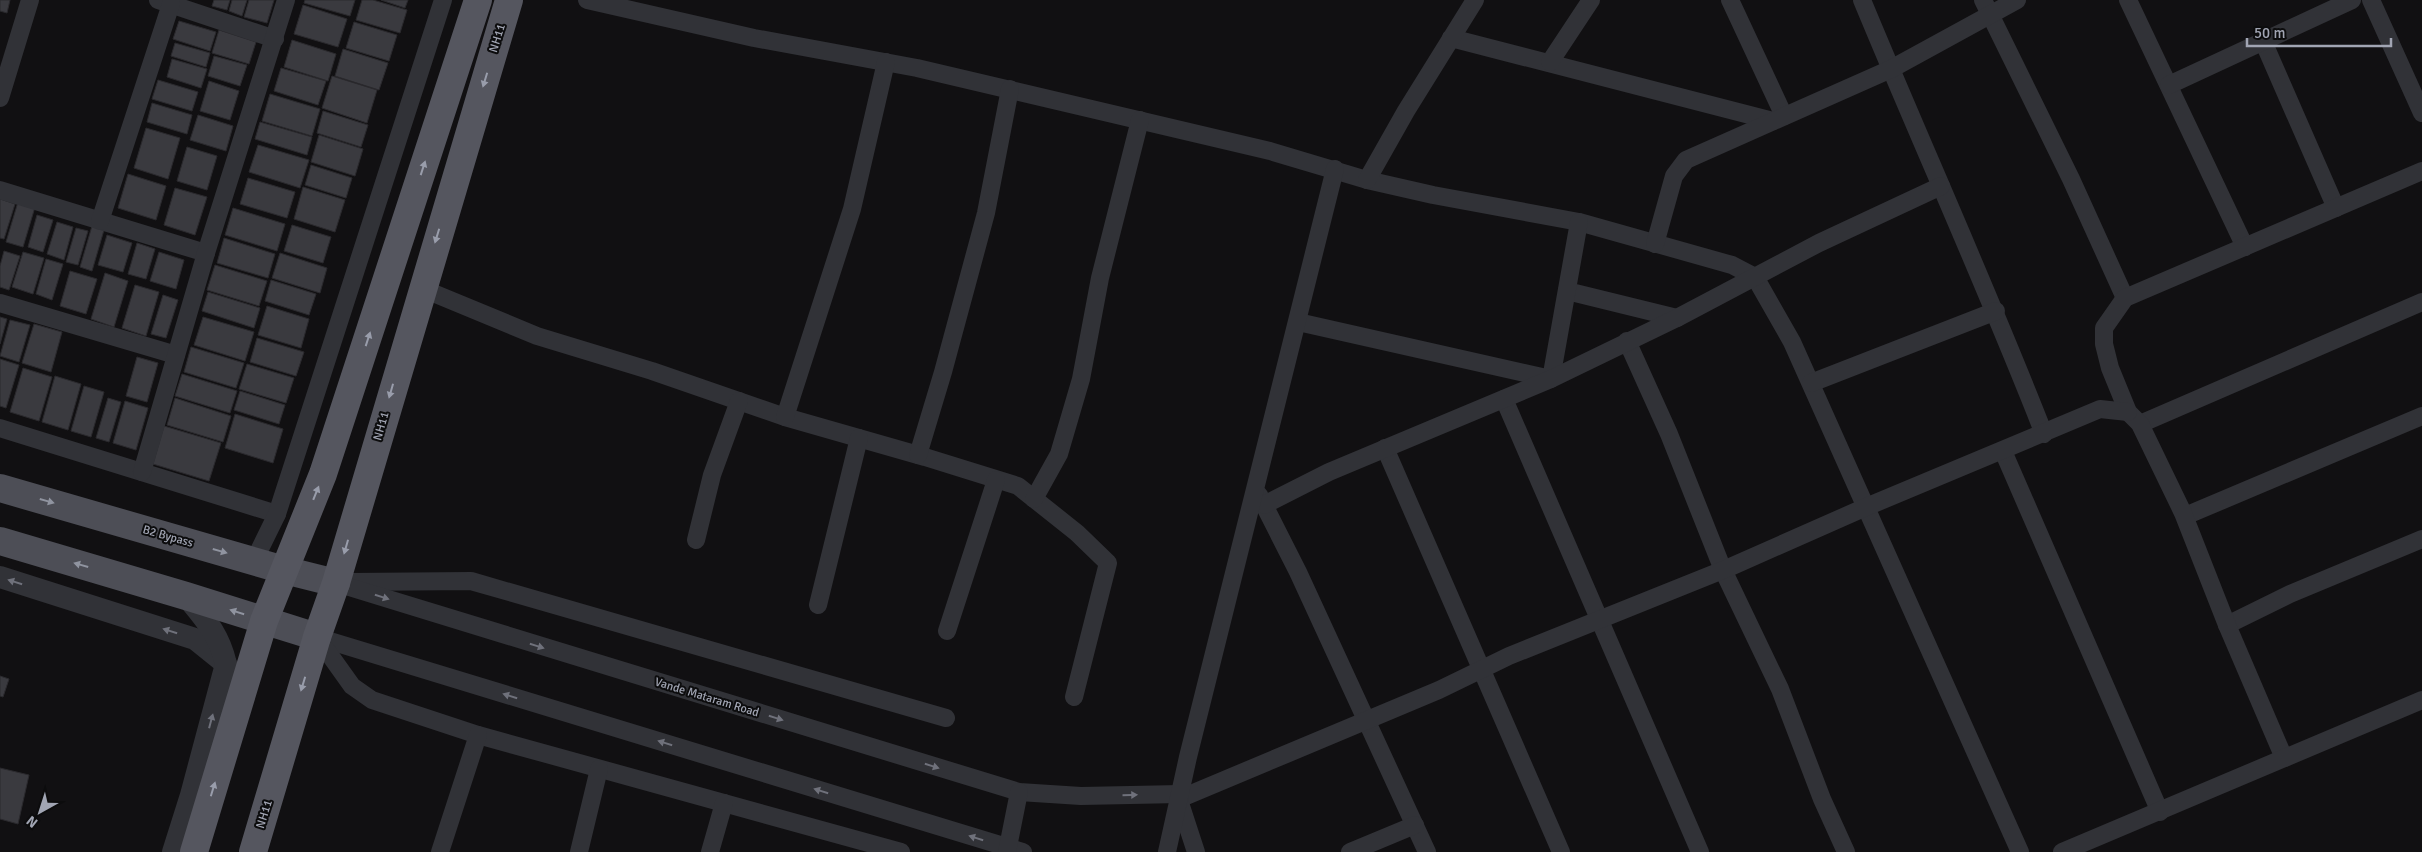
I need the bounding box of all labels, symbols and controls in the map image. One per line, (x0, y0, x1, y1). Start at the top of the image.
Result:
scale bar (2247, 15, 2391, 47)
street label: NH11 (486, 22, 509, 54)
text: 50 m (2254, 24, 2285, 42)
one-way arrow (480, 73, 488, 88)
one-way arrow (420, 160, 428, 175)
one-way arrow (433, 228, 441, 243)
one-way arrow (364, 331, 372, 346)
one-way arrow (387, 384, 395, 399)
street label: NH11 (370, 410, 393, 442)
one-way arrow (312, 486, 320, 500)
one-way arrow (39, 498, 54, 506)
street label: B2 Bypass (141, 522, 195, 551)
one-way arrow (341, 540, 349, 555)
one-way arrow (212, 547, 227, 555)
one-way arrow (74, 561, 89, 569)
one-way arrow (7, 577, 22, 585)
one-way arrow (375, 594, 390, 602)
one-way arrow (229, 608, 244, 616)
one-way arrow (162, 627, 177, 634)
one-way arrow (530, 642, 545, 650)
street label: Vande Mataram Road (653, 674, 761, 720)
one-way arrow (298, 676, 306, 691)
one-way arrow (502, 692, 517, 700)
one-way arrow (207, 714, 215, 729)
one-way arrow (769, 715, 784, 723)
one-way arrow (658, 739, 673, 747)
one-way arrow (924, 762, 939, 770)
one-way arrow (210, 781, 218, 796)
one-way arrow (813, 786, 828, 794)
north arrow (15, 787, 65, 837)
one-way arrow (1122, 791, 1138, 799)
street label: NH11 (253, 798, 276, 830)
text: N (23, 812, 41, 831)
one-way arrow (969, 834, 984, 842)

